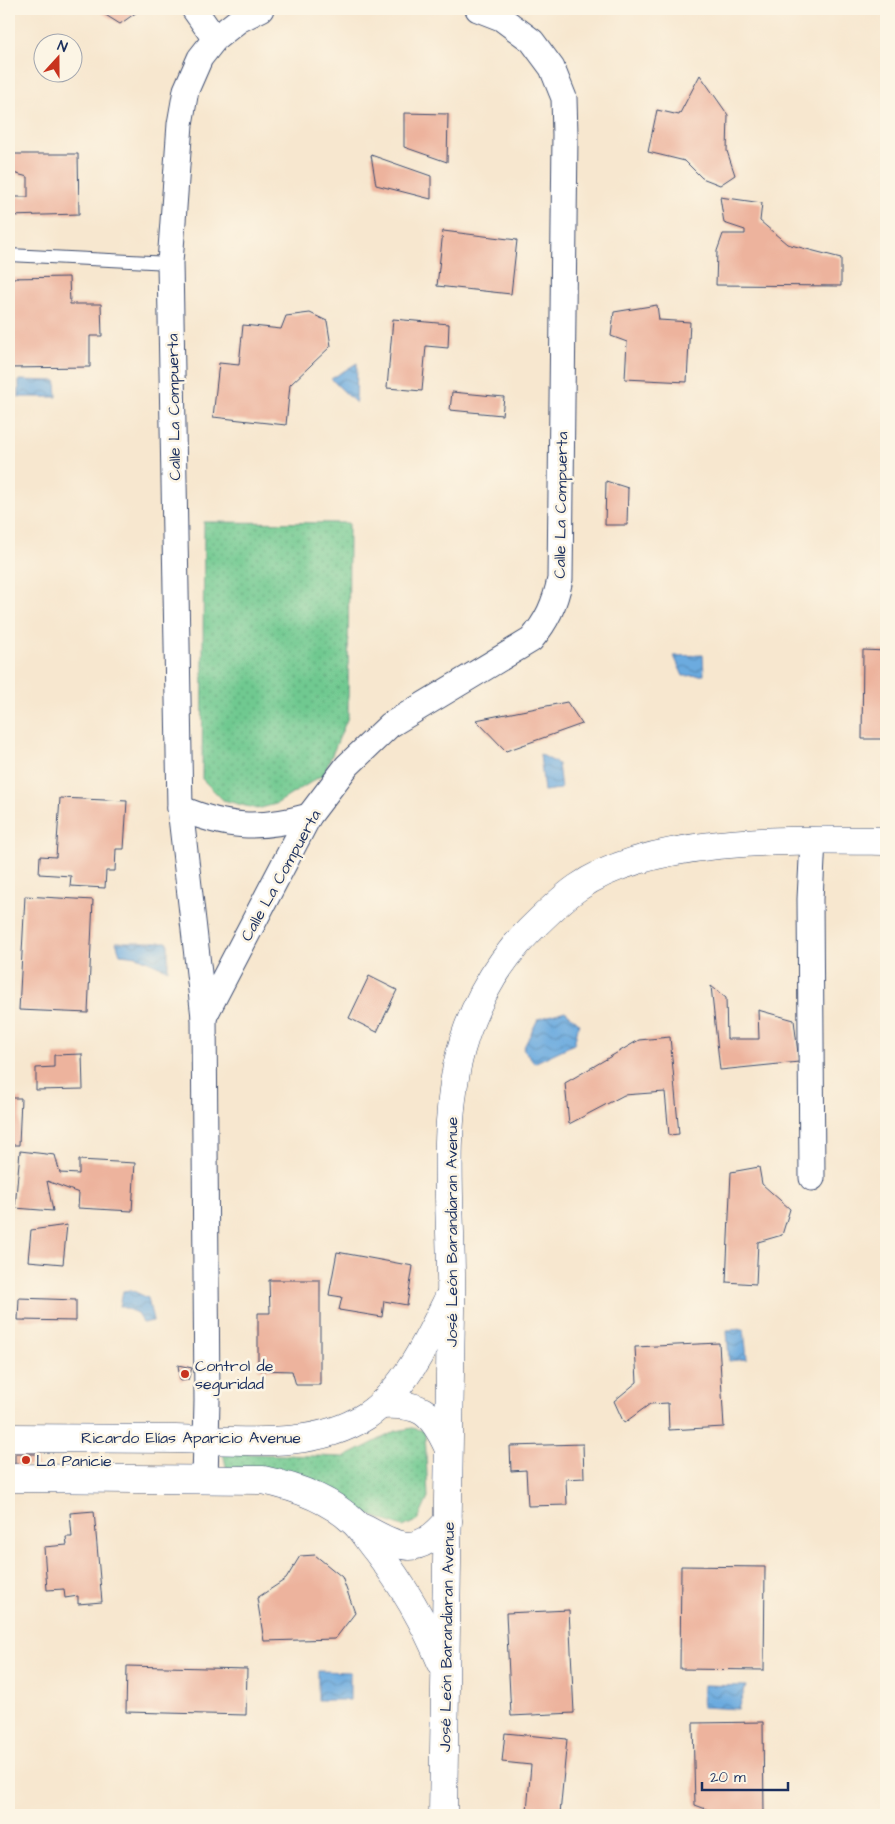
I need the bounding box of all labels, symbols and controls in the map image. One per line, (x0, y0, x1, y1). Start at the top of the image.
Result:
north arrow (32, 32, 82, 82)
text: N (55, 36, 70, 58)
street label: Calle La Compuerta (162, 333, 186, 481)
street label: Calle La Compuerta (549, 431, 573, 579)
street label: Calle La Compuerta (236, 806, 326, 945)
street label: José León Barandiaran Avenue (441, 1117, 463, 1347)
place label: Control de seguridad (195, 1355, 274, 1396)
marker: Control de seguridad (179, 1368, 191, 1380)
street label: Ricardo Elías Aparicio Avenue (81, 1427, 301, 1449)
place label: La Panicie (36, 1450, 112, 1472)
marker: La Panicie (20, 1454, 32, 1466)
street label: José León Barandiaran Avenue (434, 1521, 460, 1752)
scale bar (702, 1759, 789, 1791)
text: 20 m (710, 1767, 746, 1788)

